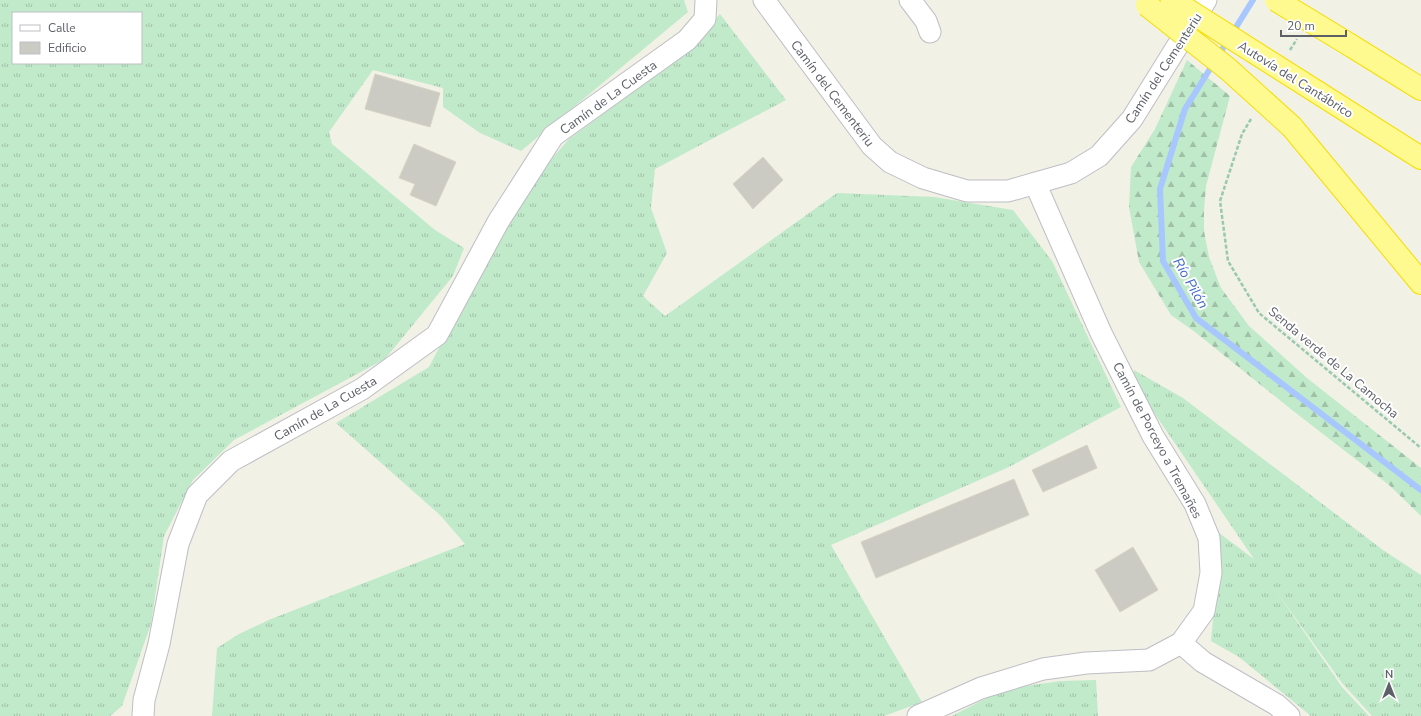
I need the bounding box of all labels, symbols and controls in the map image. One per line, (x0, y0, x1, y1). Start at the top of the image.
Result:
street label: Camín del Cementeriu (1121, 10, 1207, 128)
legend (12, 12, 142, 64)
scale bar (1281, 12, 1346, 38)
text: 20 m (1287, 18, 1315, 34)
text: Calle (48, 20, 76, 36)
street label: Camín del Cementeriu (786, 37, 878, 151)
street label: Autovía del Cantábrico (1234, 37, 1356, 123)
text: Edificio (48, 40, 87, 56)
street label: Camín de La Cuesta (556, 56, 661, 139)
water label: Río Pilón (1168, 254, 1213, 312)
street label: Senda verde de La Camocha (1264, 303, 1402, 423)
street label: Camín de Porceyo a Tremañes (1108, 359, 1206, 522)
street label: Camín de La Cuesta (271, 372, 380, 446)
north arrow (1369, 664, 1409, 704)
text: N (1385, 667, 1393, 682)

